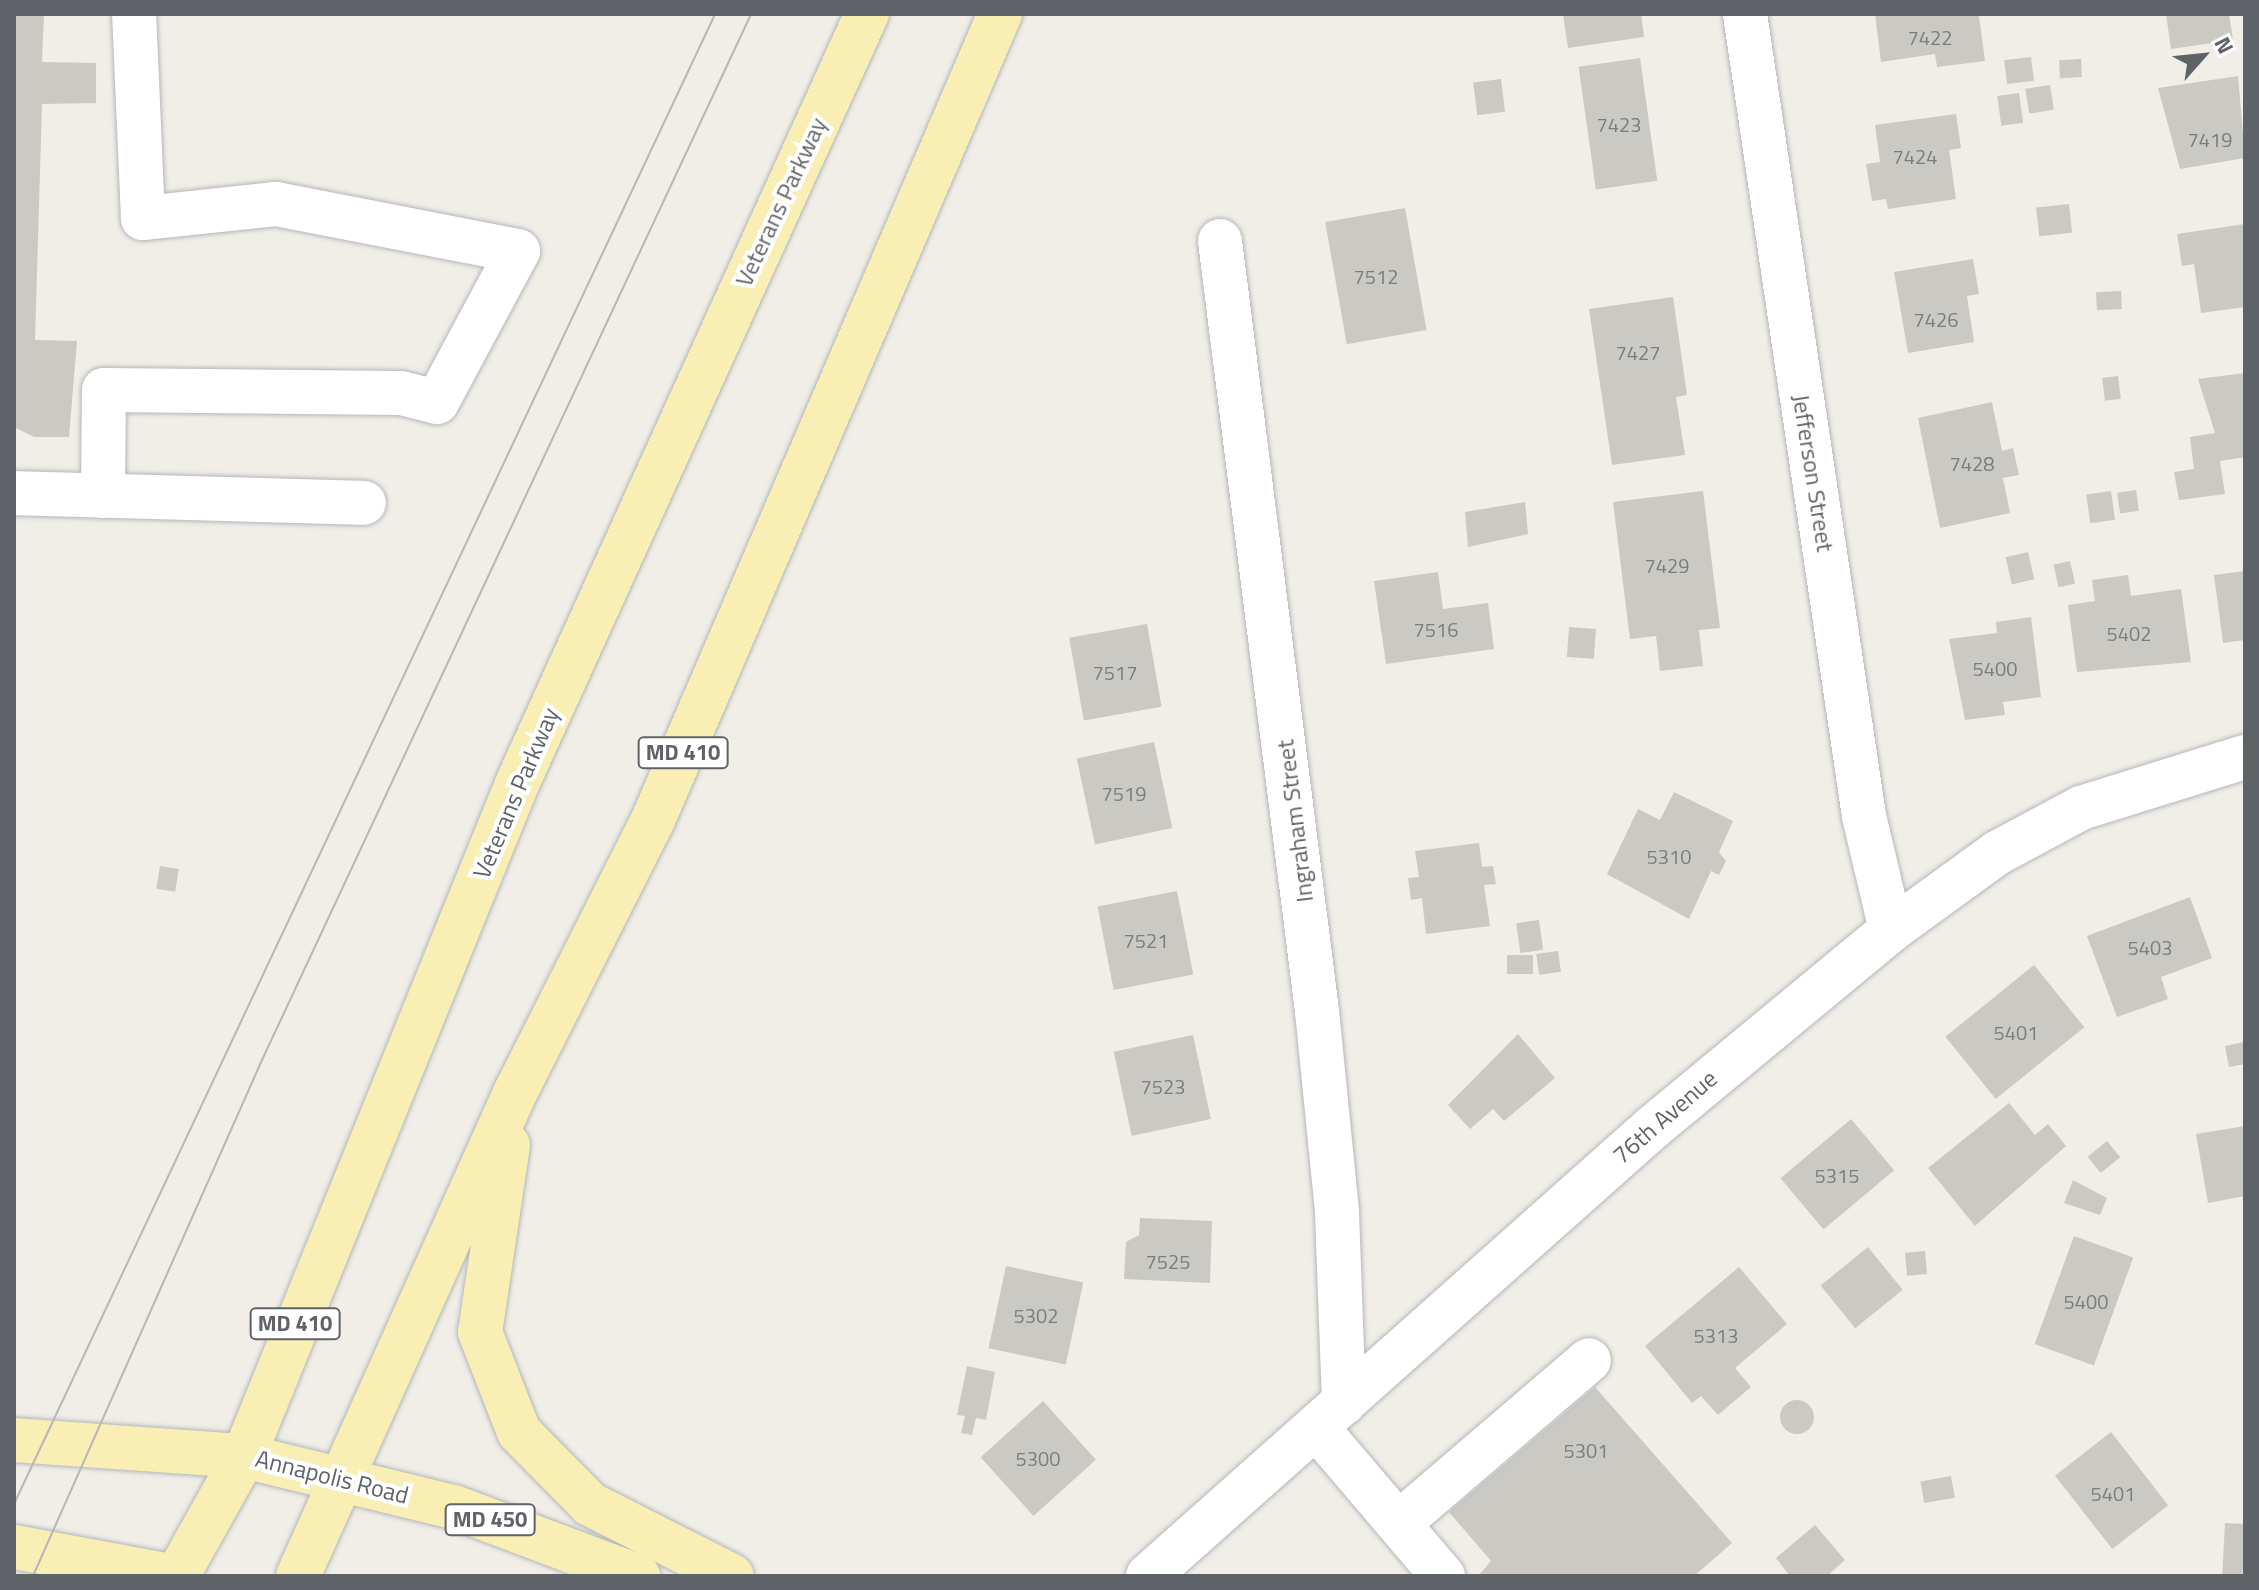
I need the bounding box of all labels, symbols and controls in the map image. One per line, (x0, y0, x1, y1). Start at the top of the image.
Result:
north arrow (2163, 16, 2243, 96)
house number: 7422 (1908, 25, 1952, 49)
text: N (2206, 31, 2243, 60)
house number: 7423 (1597, 112, 1641, 136)
street label: Veterans Parkway (729, 113, 833, 291)
house number: 7419 (2188, 127, 2232, 151)
house number: 7424 (1893, 144, 1937, 168)
house number: 7512 (1354, 264, 1398, 288)
house number: 7426 (1914, 307, 1958, 331)
house number: 7427 (1616, 340, 1660, 364)
street label: Jefferson Street (1786, 392, 1840, 554)
house number: 7428 (1950, 451, 1994, 475)
house number: 7429 (1645, 553, 1689, 577)
house number: 7516 (1414, 617, 1458, 641)
house number: 5402 (2107, 621, 2151, 645)
house number: 5400 (1973, 656, 2017, 680)
house number: 7517 (1093, 660, 1137, 684)
street label: Veterans Parkway (467, 703, 565, 883)
road number: MD 410 (637, 735, 729, 771)
street label: Ingraham Street (1271, 738, 1319, 904)
house number: 7519 (1102, 781, 1146, 805)
house number: 5310 (1647, 844, 1691, 868)
house number: 7521 (1124, 928, 1168, 952)
house number: 5403 (2128, 935, 2172, 959)
house number: 5401 (1994, 1020, 2038, 1044)
street label: 76th Avenue (1607, 1064, 1723, 1170)
house number: 7523 (1141, 1074, 1185, 1098)
house number: 5315 (1815, 1163, 1859, 1187)
house number: 7525 (1146, 1249, 1190, 1273)
house number: 5400 (2064, 1289, 2108, 1313)
house number: 5302 (1014, 1303, 1058, 1327)
road number: MD 410 (249, 1306, 341, 1342)
house number: 5313 (1694, 1323, 1738, 1347)
house number: 5301 (1564, 1438, 1608, 1462)
street label: Annapolis Road (253, 1444, 411, 1510)
house number: 5300 (1016, 1446, 1060, 1470)
house number: 5401 (2091, 1481, 2135, 1505)
road number: MD 450 (444, 1502, 536, 1538)

